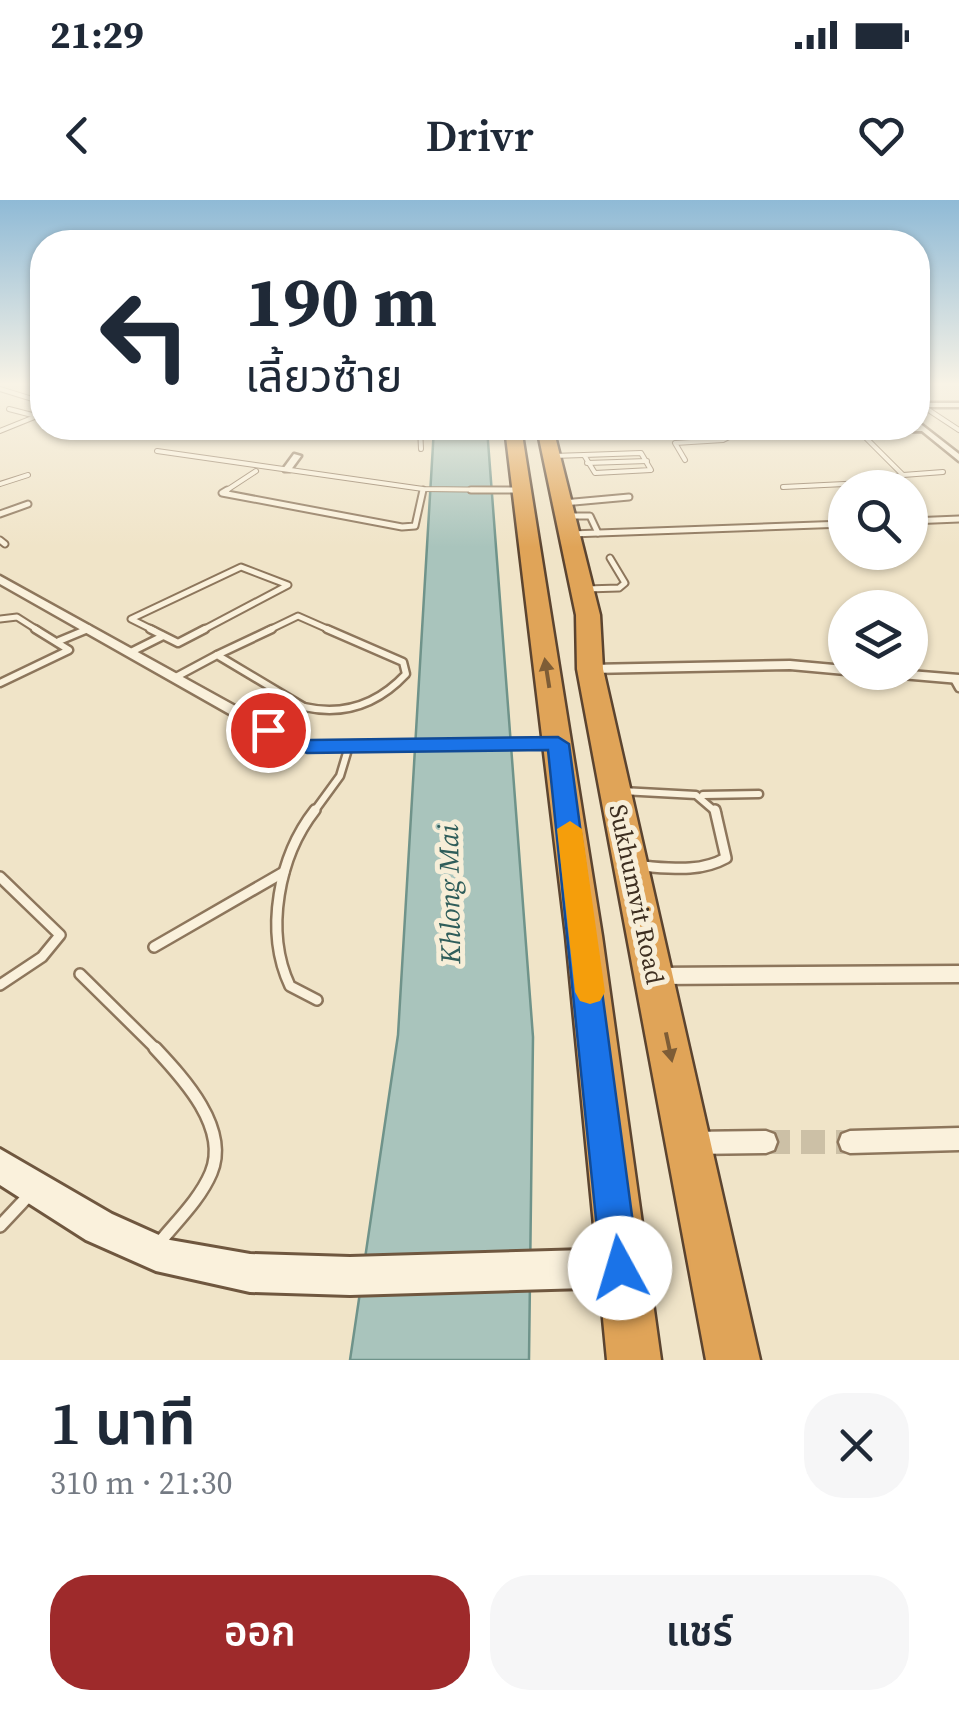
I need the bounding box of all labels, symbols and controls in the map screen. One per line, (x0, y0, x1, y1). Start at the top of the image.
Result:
text: 21:29 (50, 9, 144, 61)
text: Drivr (425, 104, 534, 166)
icon: back (50, 108, 105, 163)
icon: heart (854, 108, 909, 163)
text: 190 m (245, 253, 437, 349)
icon: left (80, 270, 210, 400)
text: เลี้ยวซ้าย (245, 345, 402, 407)
map controls (828, 470, 928, 690)
button: search (828, 470, 928, 570)
button: layers (828, 590, 928, 690)
one-way arrow (539, 657, 555, 688)
pin (226, 688, 311, 773)
icon: arrive (241, 703, 296, 758)
street label: Sukhumvit Road (601, 801, 673, 987)
water label: Khlong Mai (429, 823, 469, 965)
one-way arrow (662, 1032, 677, 1063)
position arrow (568, 1216, 672, 1320)
text: 1 นาที (50, 1382, 196, 1464)
button: close (804, 1393, 909, 1498)
text: 310 m · 21:30 (50, 1461, 232, 1505)
button: ออก (50, 1575, 470, 1690)
button: แชร์ (490, 1575, 909, 1690)

